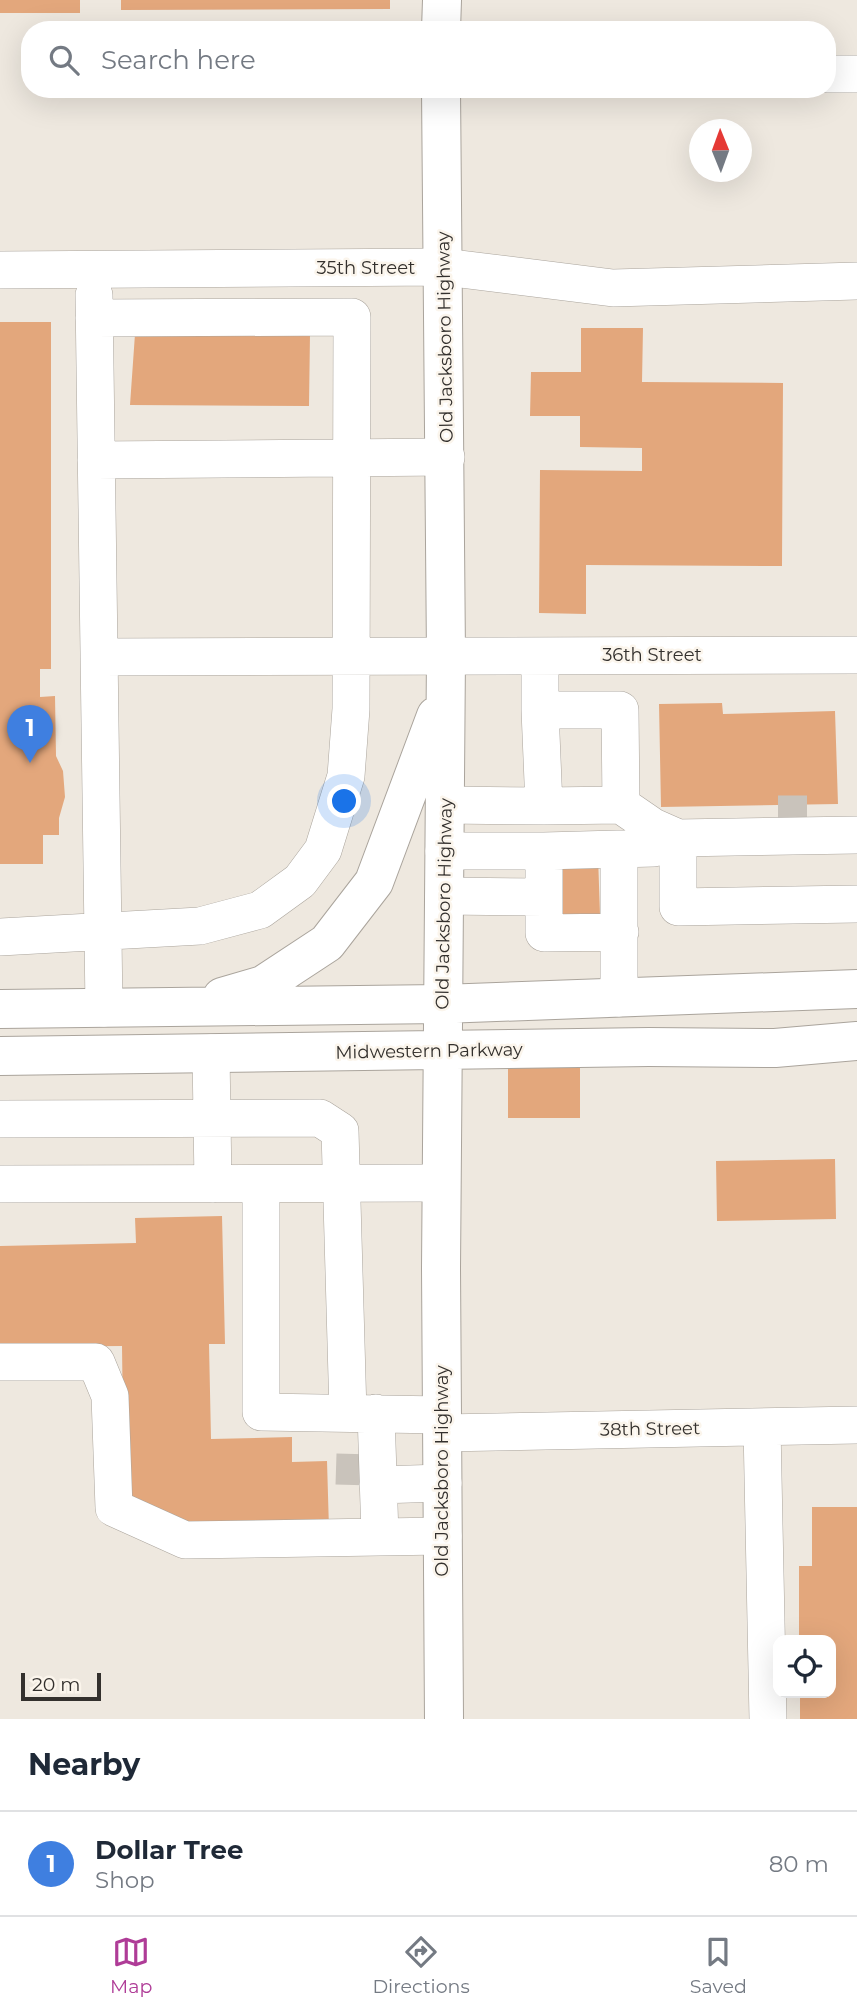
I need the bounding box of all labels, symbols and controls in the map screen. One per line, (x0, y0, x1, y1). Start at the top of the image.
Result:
search box (21, 21, 836, 98)
icon: search (45, 41, 83, 79)
text: Search here (101, 44, 256, 76)
north arrow (689, 119, 752, 182)
street label: Old Jacksboro Highway (432, 231, 458, 443)
street label: 35th Street (317, 257, 415, 279)
street label: 36th Street (602, 644, 702, 666)
pin: 1 (7, 705, 53, 763)
your location (327, 784, 361, 818)
street label: Old Jacksboro Highway (431, 798, 457, 1010)
street label: Midwestern Parkway (335, 1038, 523, 1064)
street label: Old Jacksboro Highway (431, 1365, 453, 1577)
street label: 38th Street (600, 1417, 700, 1441)
map controls (773, 1635, 836, 1698)
button: locate (773, 1635, 836, 1698)
scale bar (21, 1670, 102, 1702)
text: 20 m (32, 1673, 80, 1696)
text: Nearby (28, 1746, 140, 1783)
text: Dollar Tree (95, 1834, 243, 1866)
text: 1 (46, 1850, 56, 1878)
text: 80 m (769, 1850, 829, 1878)
text: Shop (95, 1866, 155, 1894)
tab: Map (110, 1933, 152, 1998)
tab: Directions (372, 1933, 470, 1998)
tab: Saved (690, 1933, 747, 1998)

